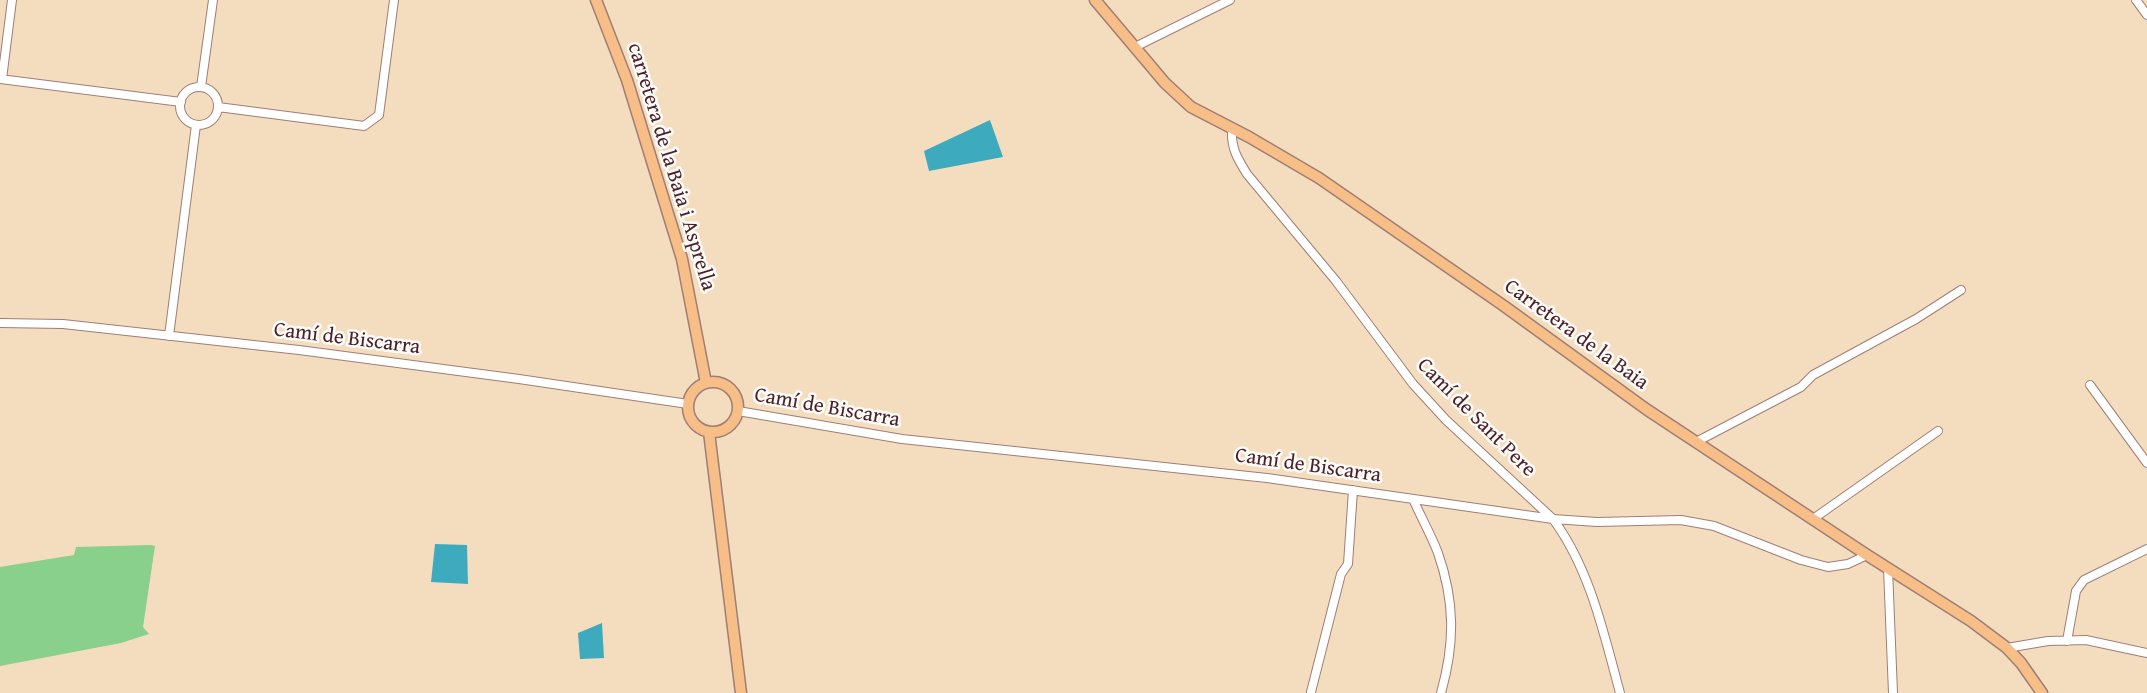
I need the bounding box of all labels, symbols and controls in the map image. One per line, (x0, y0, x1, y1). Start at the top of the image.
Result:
street label: carretera de la Baia i Asprella (621, 40, 721, 294)
street label: Carretera de la Baia (1499, 274, 1653, 396)
street label: Camí de Biscarra (272, 318, 422, 360)
street label: Camí de Sant Pere (1411, 353, 1541, 483)
street label: Camí de Biscarra (752, 383, 902, 433)
street label: Camí de Biscarra (1233, 443, 1383, 489)

